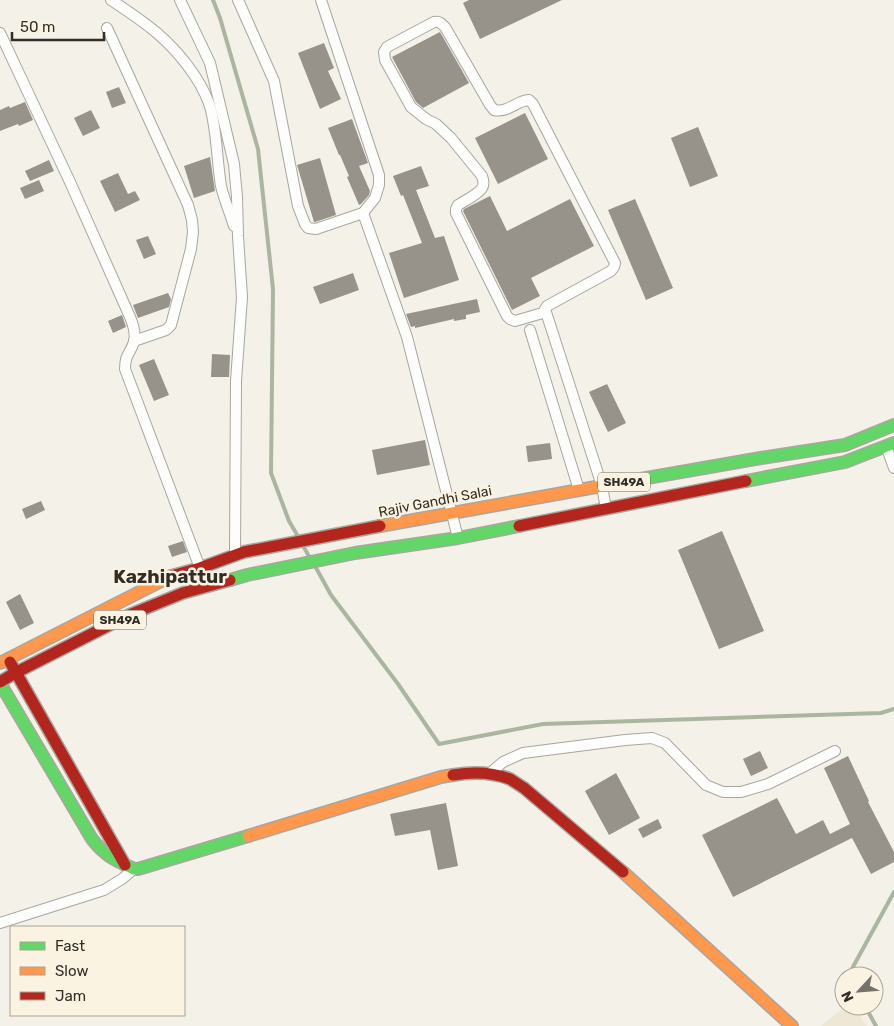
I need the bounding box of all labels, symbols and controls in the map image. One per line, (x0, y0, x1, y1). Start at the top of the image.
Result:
scale bar (12, 10, 105, 42)
text: 50 m (20, 18, 55, 36)
road number: SH49A (598, 472, 650, 492)
street label: Rajiv Gandhi Salai (377, 482, 493, 521)
district label: Kazhipattur (113, 565, 227, 588)
road number: SH49A (94, 610, 146, 630)
legend (10, 926, 185, 1016)
text: Fast (55, 937, 85, 955)
text: Slow (55, 962, 88, 980)
north arrow (834, 966, 884, 1016)
text: Jam (55, 987, 86, 1005)
text: N (838, 988, 858, 1005)

